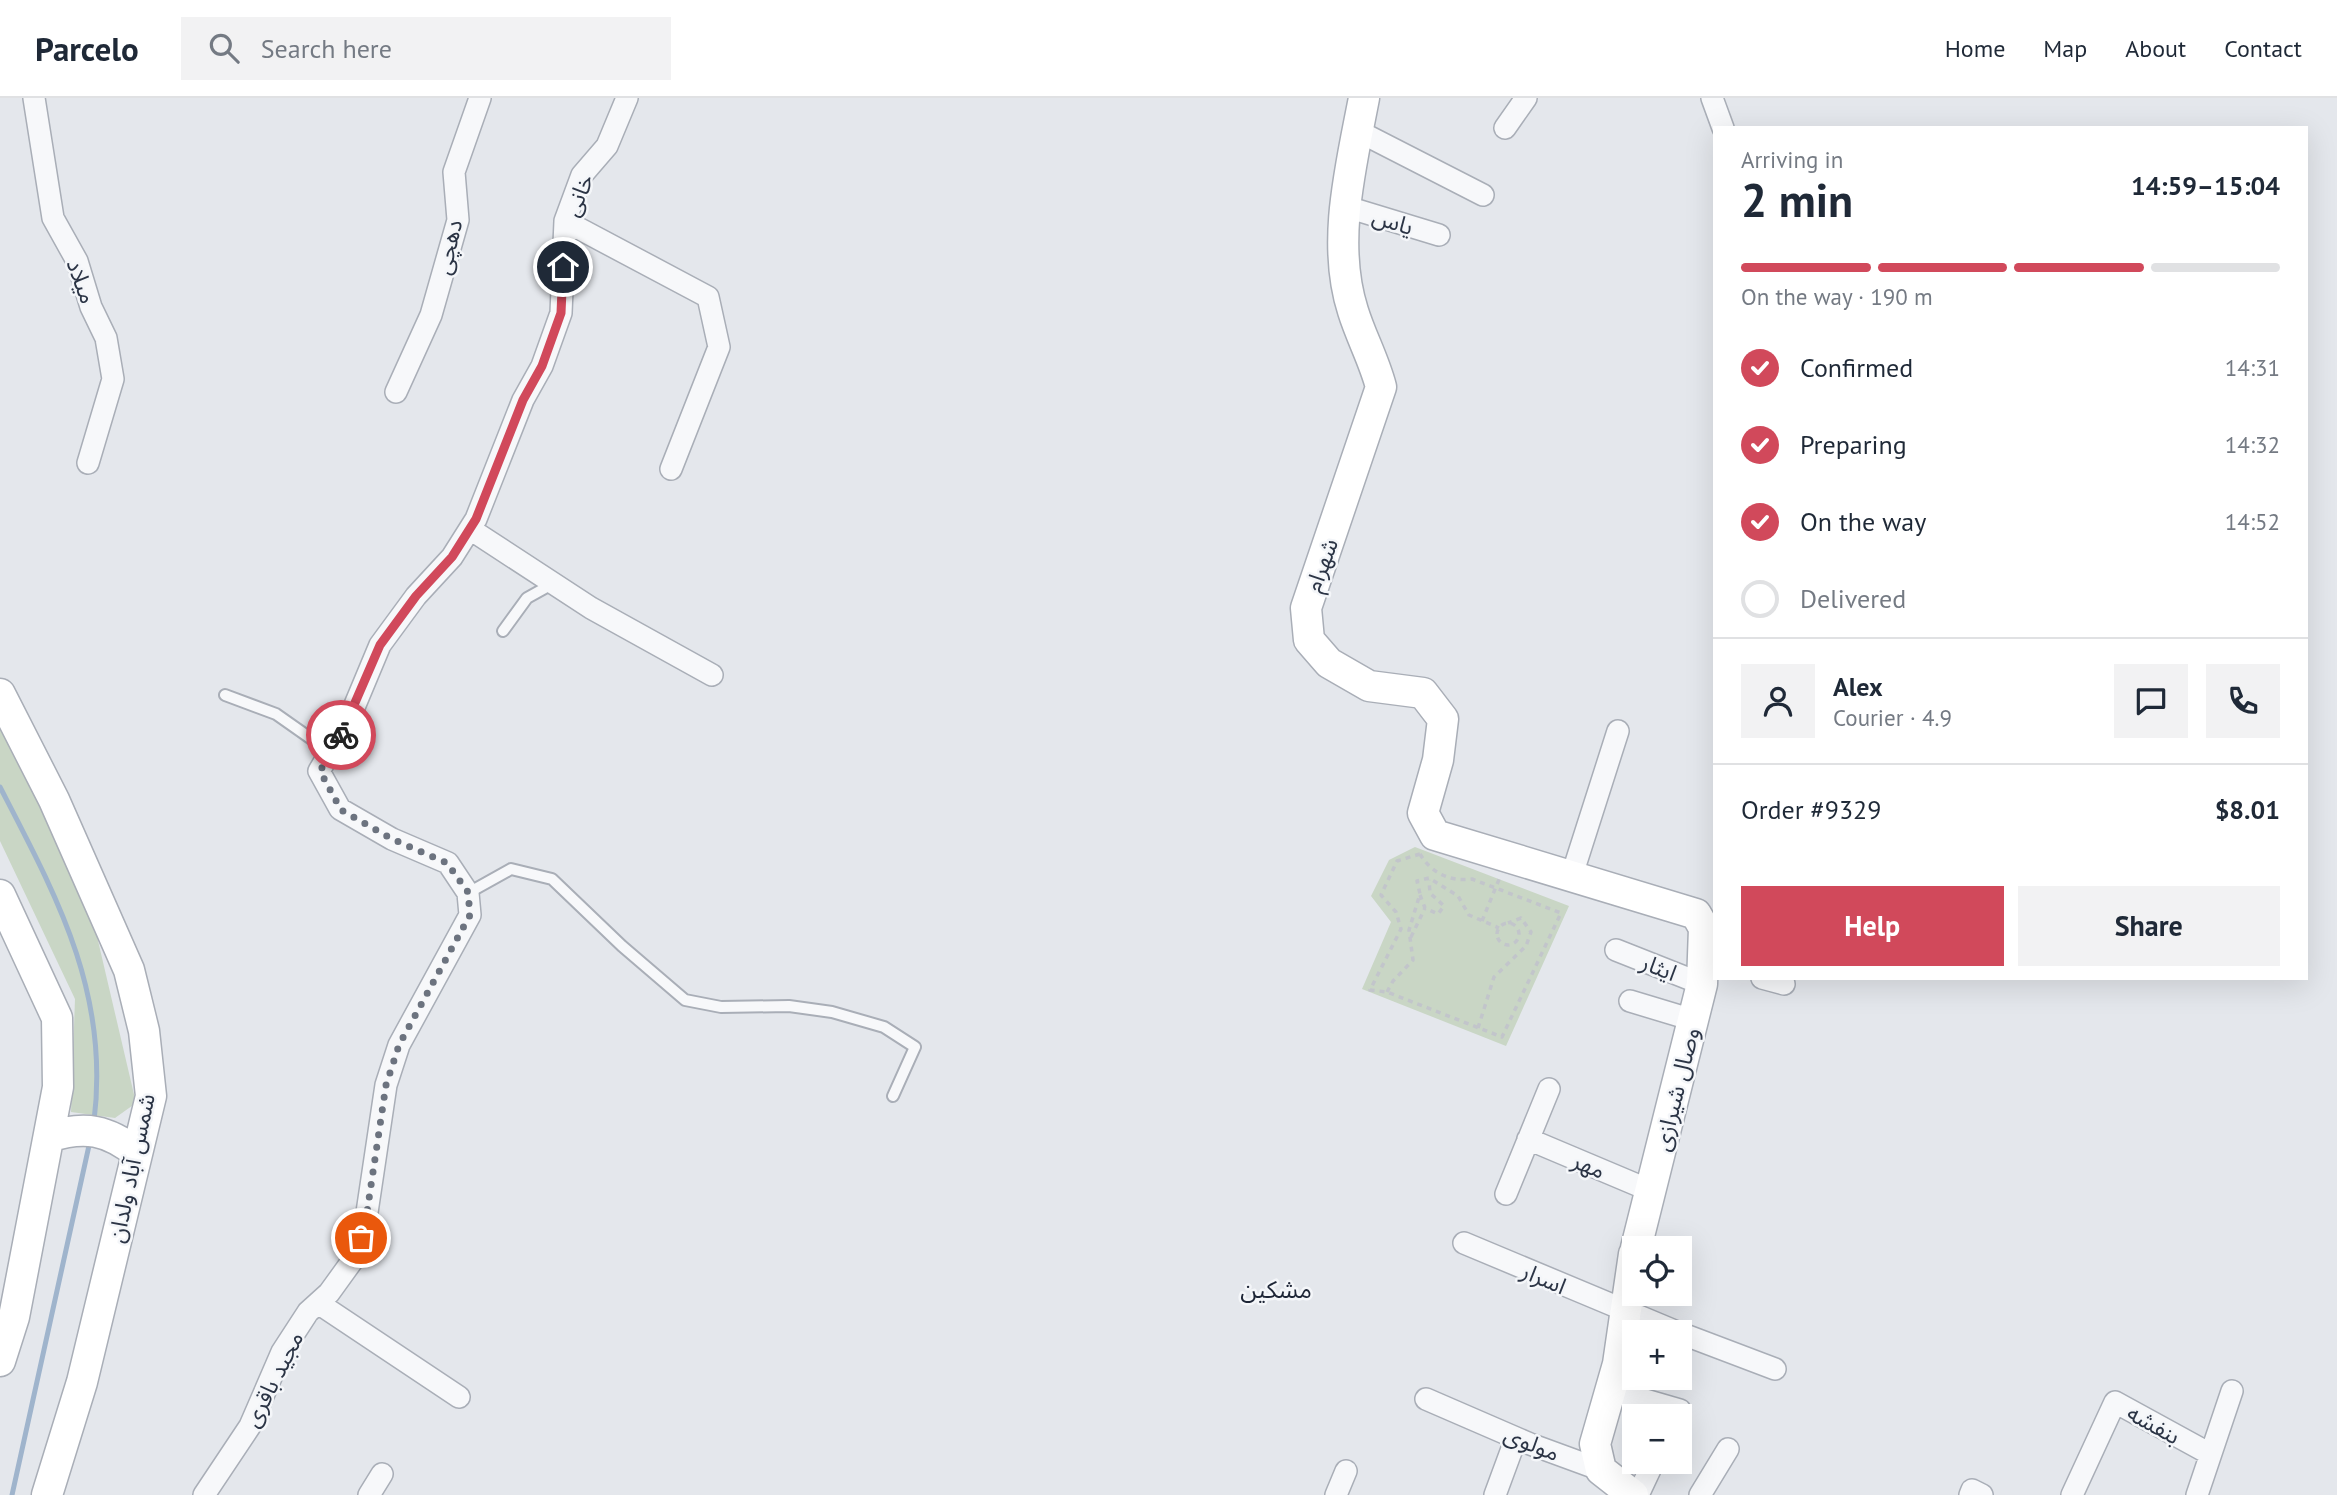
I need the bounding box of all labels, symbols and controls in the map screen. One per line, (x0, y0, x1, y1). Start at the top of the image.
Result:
search box (181, 17, 671, 80)
text: Parcelo (35, 27, 139, 70)
icon: search (205, 29, 243, 67)
text: Search here (261, 32, 392, 65)
text: Home (1945, 33, 2005, 64)
text: Map (2043, 33, 2087, 64)
text: About (2125, 33, 2186, 64)
text: Contact (2224, 33, 2302, 64)
text: Arriving in (1741, 145, 1843, 174)
street label: خانی (556, 169, 600, 221)
text: 14:59–15:04 (2131, 169, 2280, 202)
text: 2 min (1741, 170, 1853, 230)
street label: یاس (1369, 201, 1417, 241)
street label: دهچی (428, 217, 469, 278)
pin (533, 237, 593, 297)
icon: home (544, 248, 582, 286)
street label: میلاد (61, 255, 103, 307)
text: On the way · 190 m (1741, 282, 1933, 311)
icon: check (1741, 349, 1779, 387)
text: Confirmed (1800, 351, 1913, 384)
text: 14:31 (2225, 353, 2280, 382)
icon: check (1741, 426, 1779, 464)
text: Preparing (1800, 428, 1907, 461)
text: 14:32 (2225, 430, 2280, 459)
icon: check (1741, 503, 1779, 541)
text: On the way (1800, 505, 1926, 538)
text: 14:52 (2225, 507, 2280, 536)
street label: شهرام (1298, 534, 1348, 597)
text: Delivered (1800, 582, 1906, 615)
button: person (1741, 664, 1815, 738)
button: chat (2114, 664, 2188, 738)
button: phone (2206, 664, 2280, 738)
text: Alex (1833, 670, 1883, 703)
courier (306, 700, 376, 770)
text: Courier · 4.9 (1833, 703, 1952, 732)
icon: bike (322, 716, 360, 754)
text: Order #9329 (1741, 793, 1881, 826)
text: $8.01 (2215, 793, 2280, 826)
button: Help (1741, 886, 2004, 966)
button: Share (2018, 886, 2280, 966)
street label: ایثار (1636, 946, 1681, 987)
street label: وصال شیرازی (1647, 1024, 1705, 1154)
street label: شمس آباد ولدان (101, 1091, 161, 1245)
street label: مهر (1567, 1145, 1610, 1185)
pin (331, 1208, 391, 1268)
icon: bag (342, 1219, 380, 1257)
map controls (1622, 1236, 1692, 1474)
button: locate (1622, 1236, 1692, 1306)
street label: اسرار (1516, 1255, 1571, 1300)
district label: مشکین (1240, 1274, 1312, 1305)
button: + (1622, 1320, 1692, 1390)
street label: مجید باقری (237, 1326, 309, 1432)
street label: بنفشه (2122, 1398, 2186, 1450)
button: − (1622, 1404, 1692, 1474)
street label: مولوی (1500, 1419, 1564, 1467)

